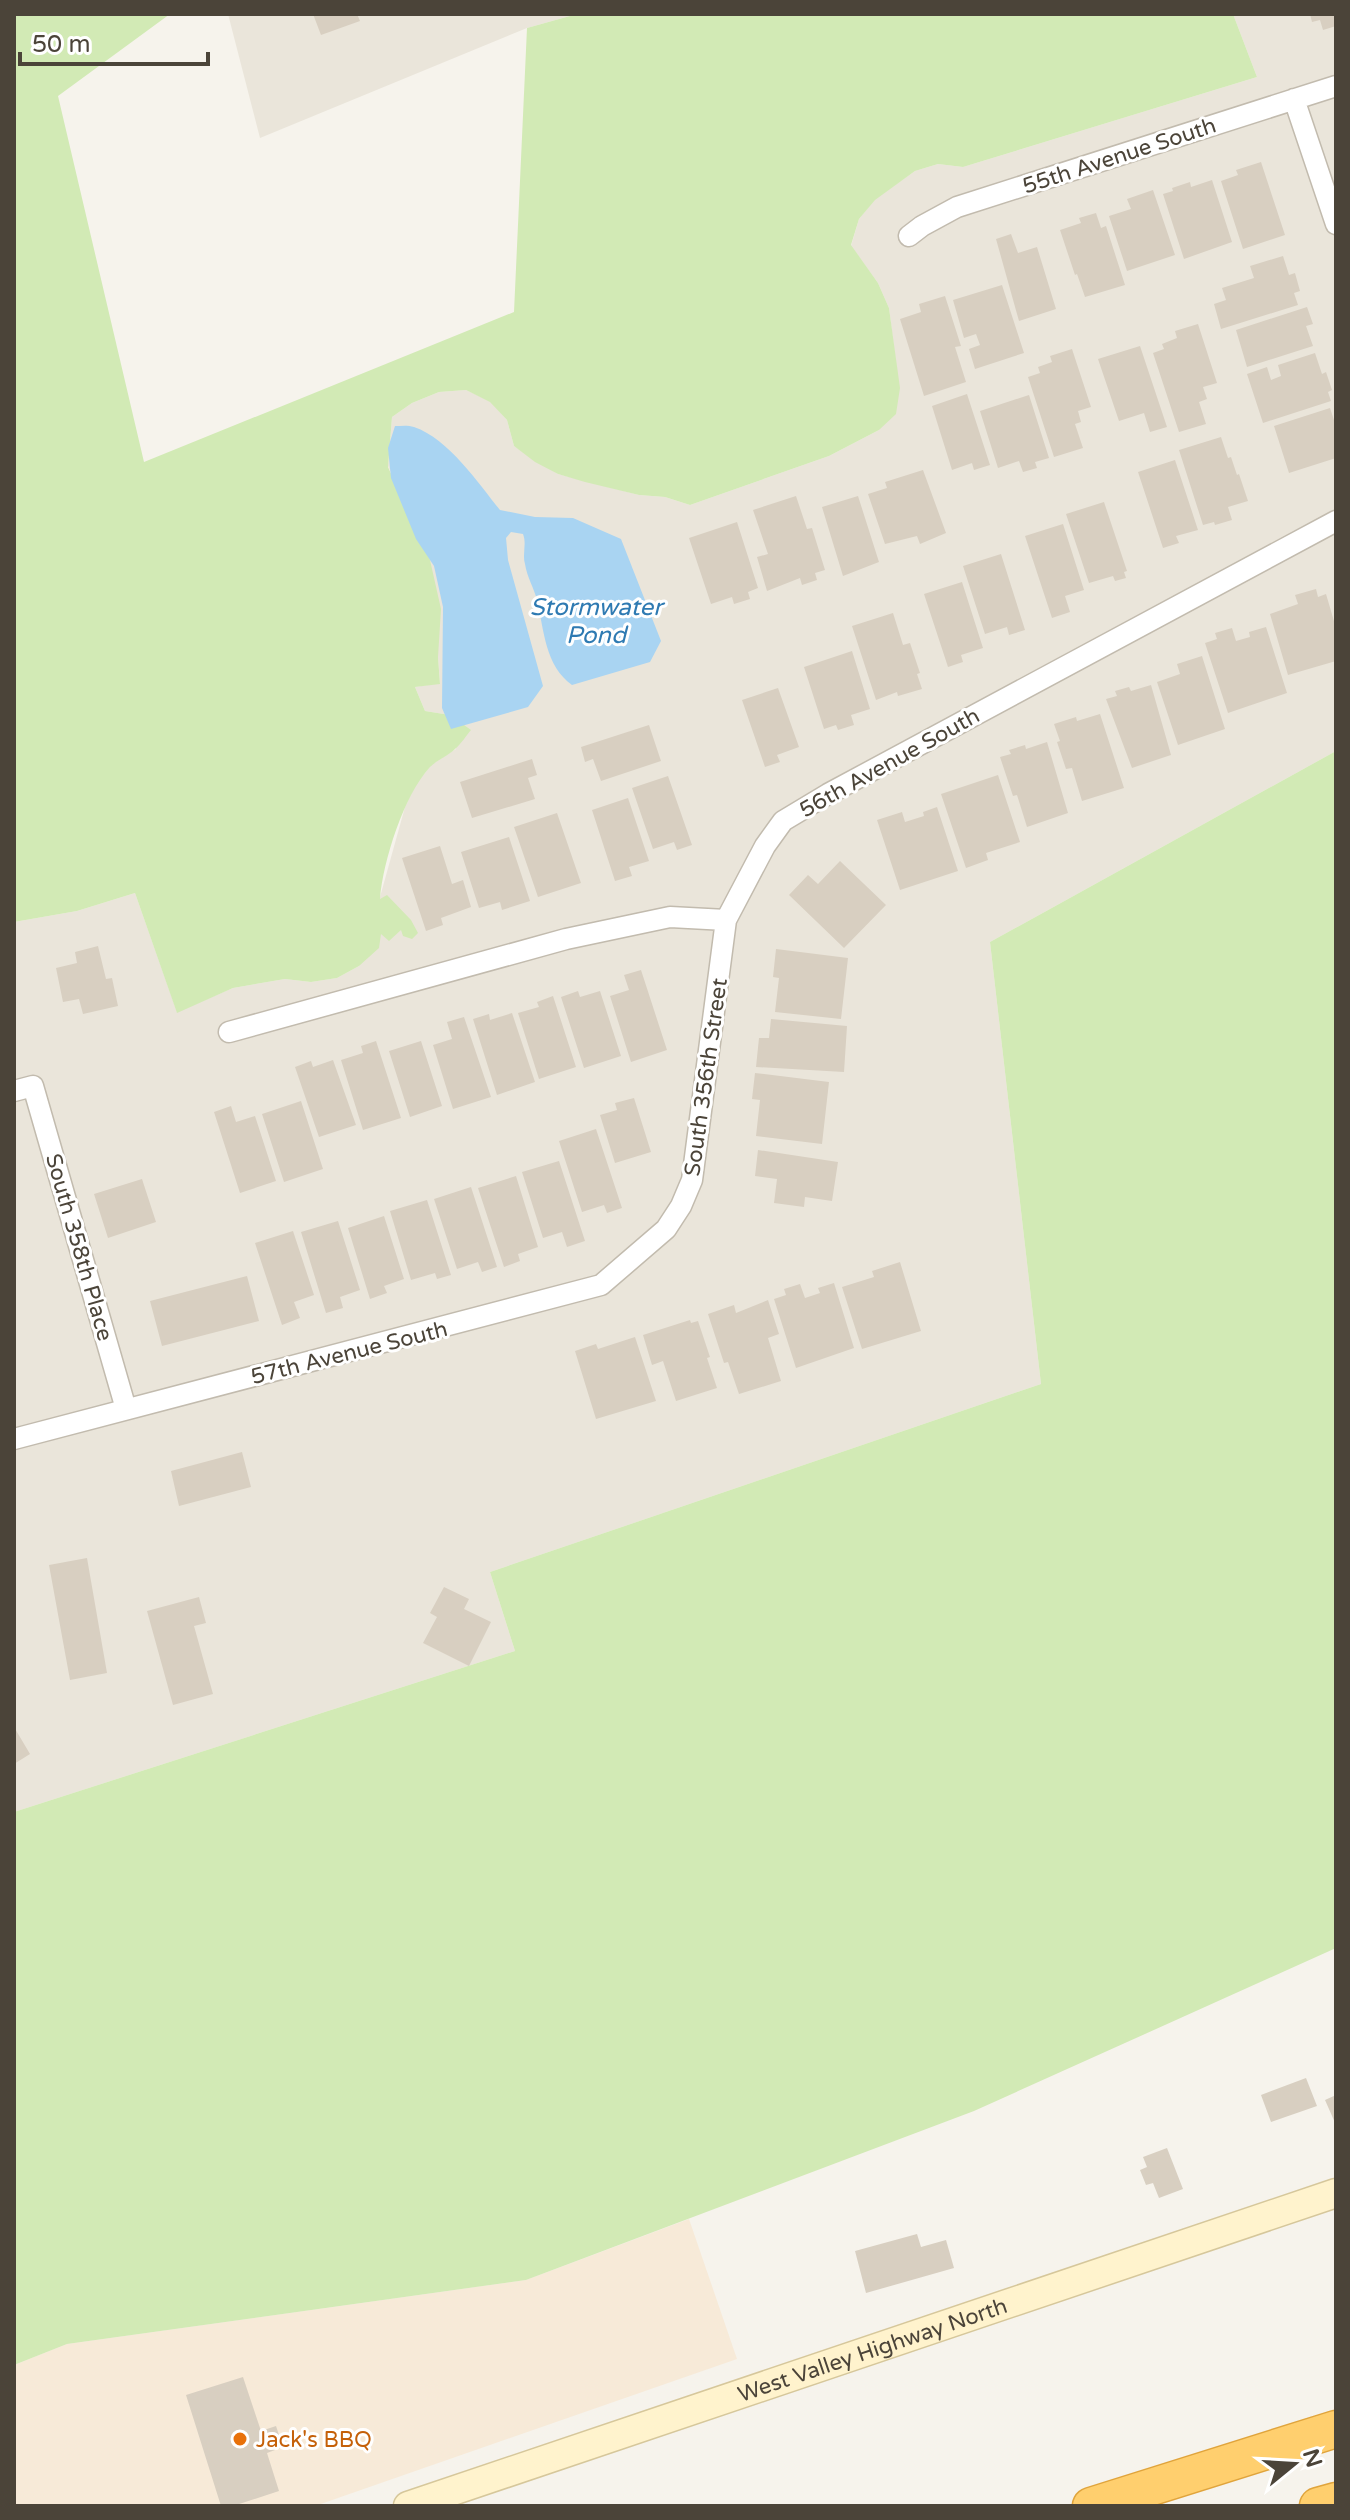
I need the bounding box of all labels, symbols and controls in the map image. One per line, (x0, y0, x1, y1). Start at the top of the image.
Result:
scale bar (20, 16, 208, 66)
text: 50 m (32, 30, 90, 59)
street label: 55th Avenue South (1019, 112, 1219, 199)
water label: Stormwater Pond (530, 593, 665, 650)
street label: 56th Avenue South (795, 703, 984, 823)
street label: South 356th Street (679, 976, 733, 1178)
street label: South 358th Place (40, 1151, 118, 1344)
street label: 57th Avenue South (248, 1316, 450, 1390)
street label: West Valley Highway North (735, 2293, 1011, 2408)
north arrow (1254, 2424, 1334, 2504)
place label: Jack's BBQ (256, 2427, 372, 2453)
marker: Jack's BBQ (231, 2430, 249, 2448)
text: N (1297, 2446, 1327, 2471)

